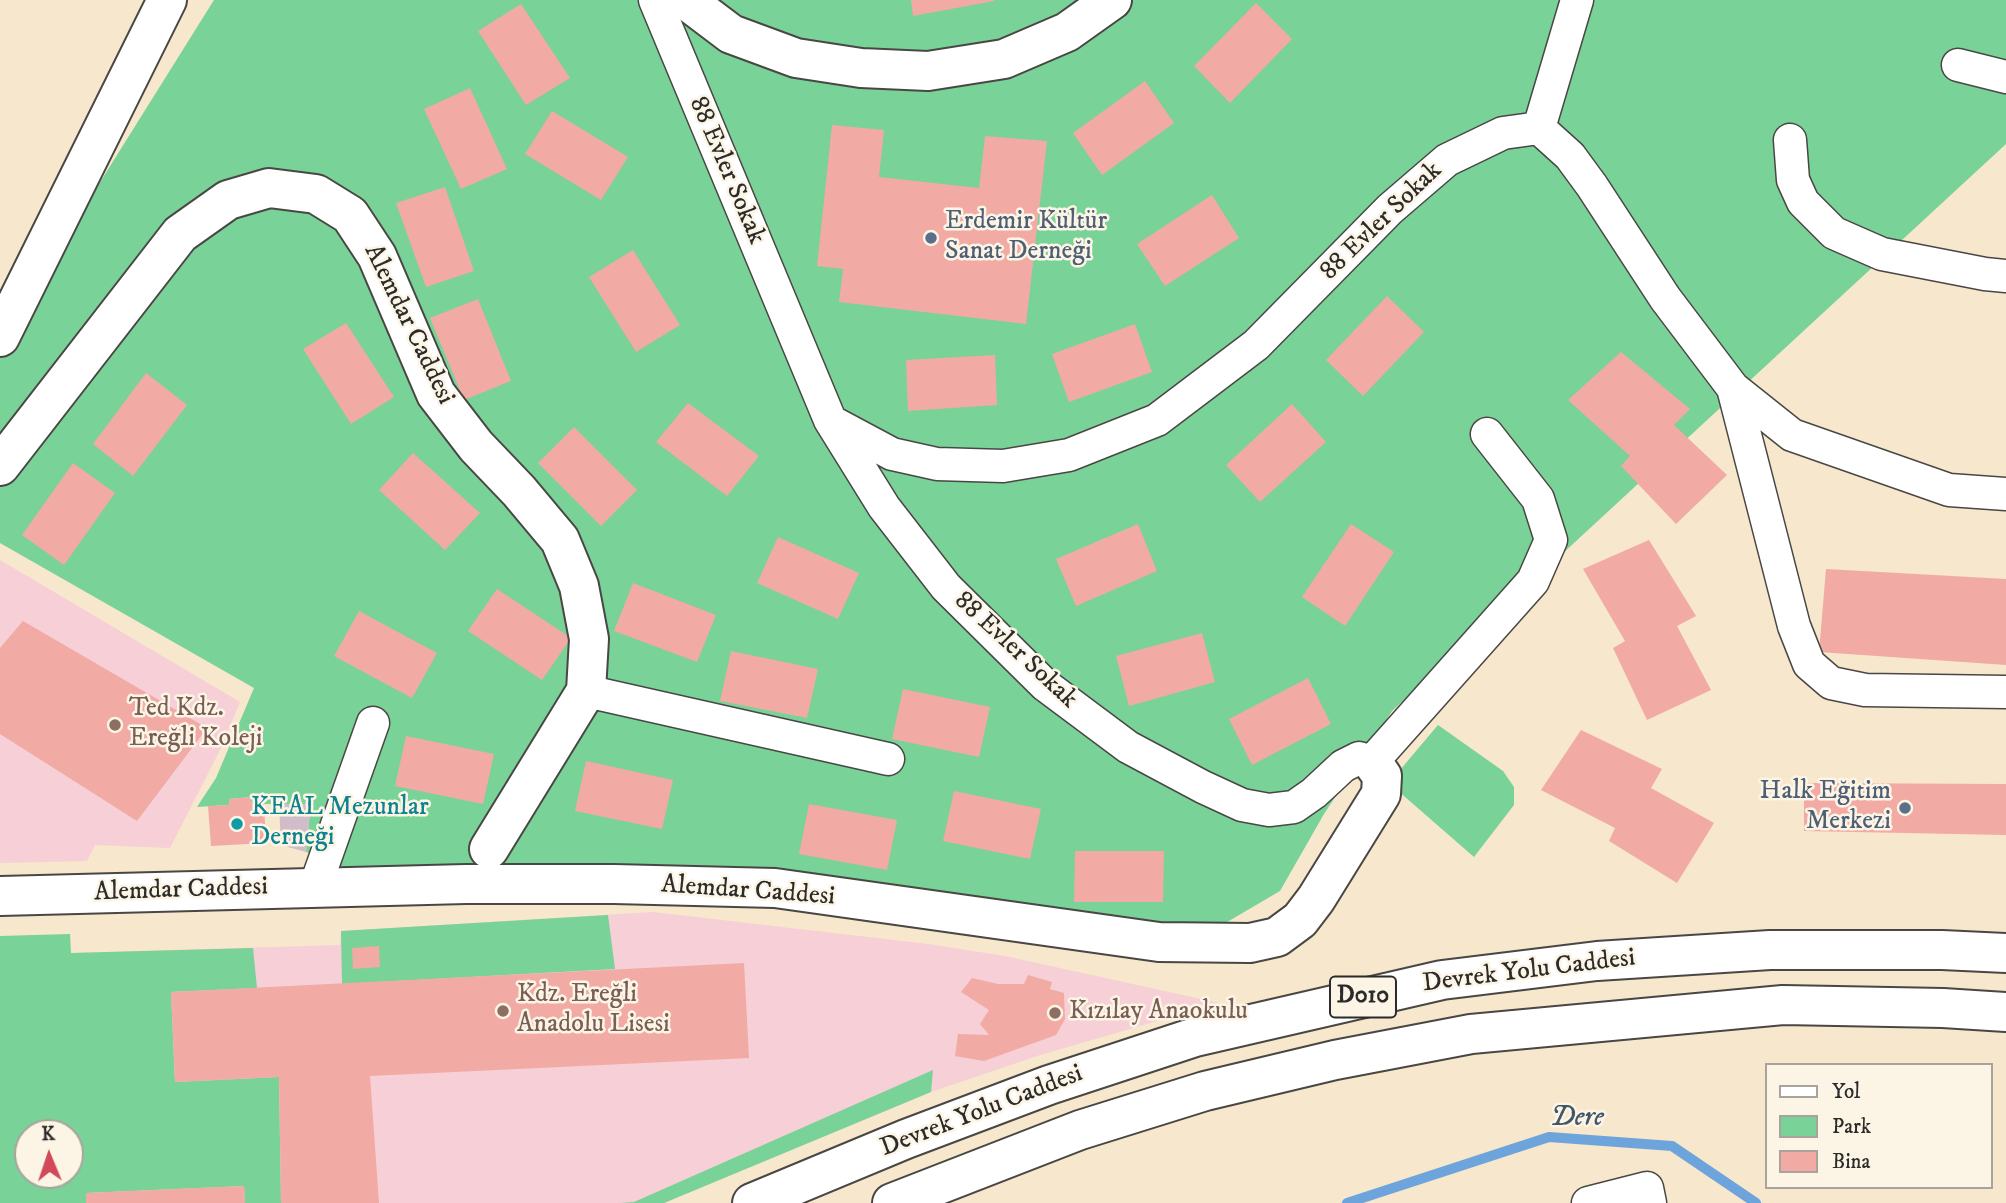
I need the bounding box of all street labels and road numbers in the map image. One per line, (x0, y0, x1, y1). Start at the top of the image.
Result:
street label: 88 Evler Sokak (681, 93, 771, 249)
street label: 88 Evler Sokak (1315, 156, 1449, 288)
street label: Alemdar Caddesi (356, 240, 460, 410)
street label: 88 Evler Sokak (947, 586, 1083, 716)
street label: Alemdar Caddesi (660, 870, 836, 914)
street label: Alemdar Caddesi (93, 872, 269, 910)
street label: Devrek Yolu Caddesi (1421, 943, 1637, 1001)
road number: D010 (1330, 976, 1396, 1017)
street label: Devrek Yolu Caddesi (876, 1059, 1088, 1165)

